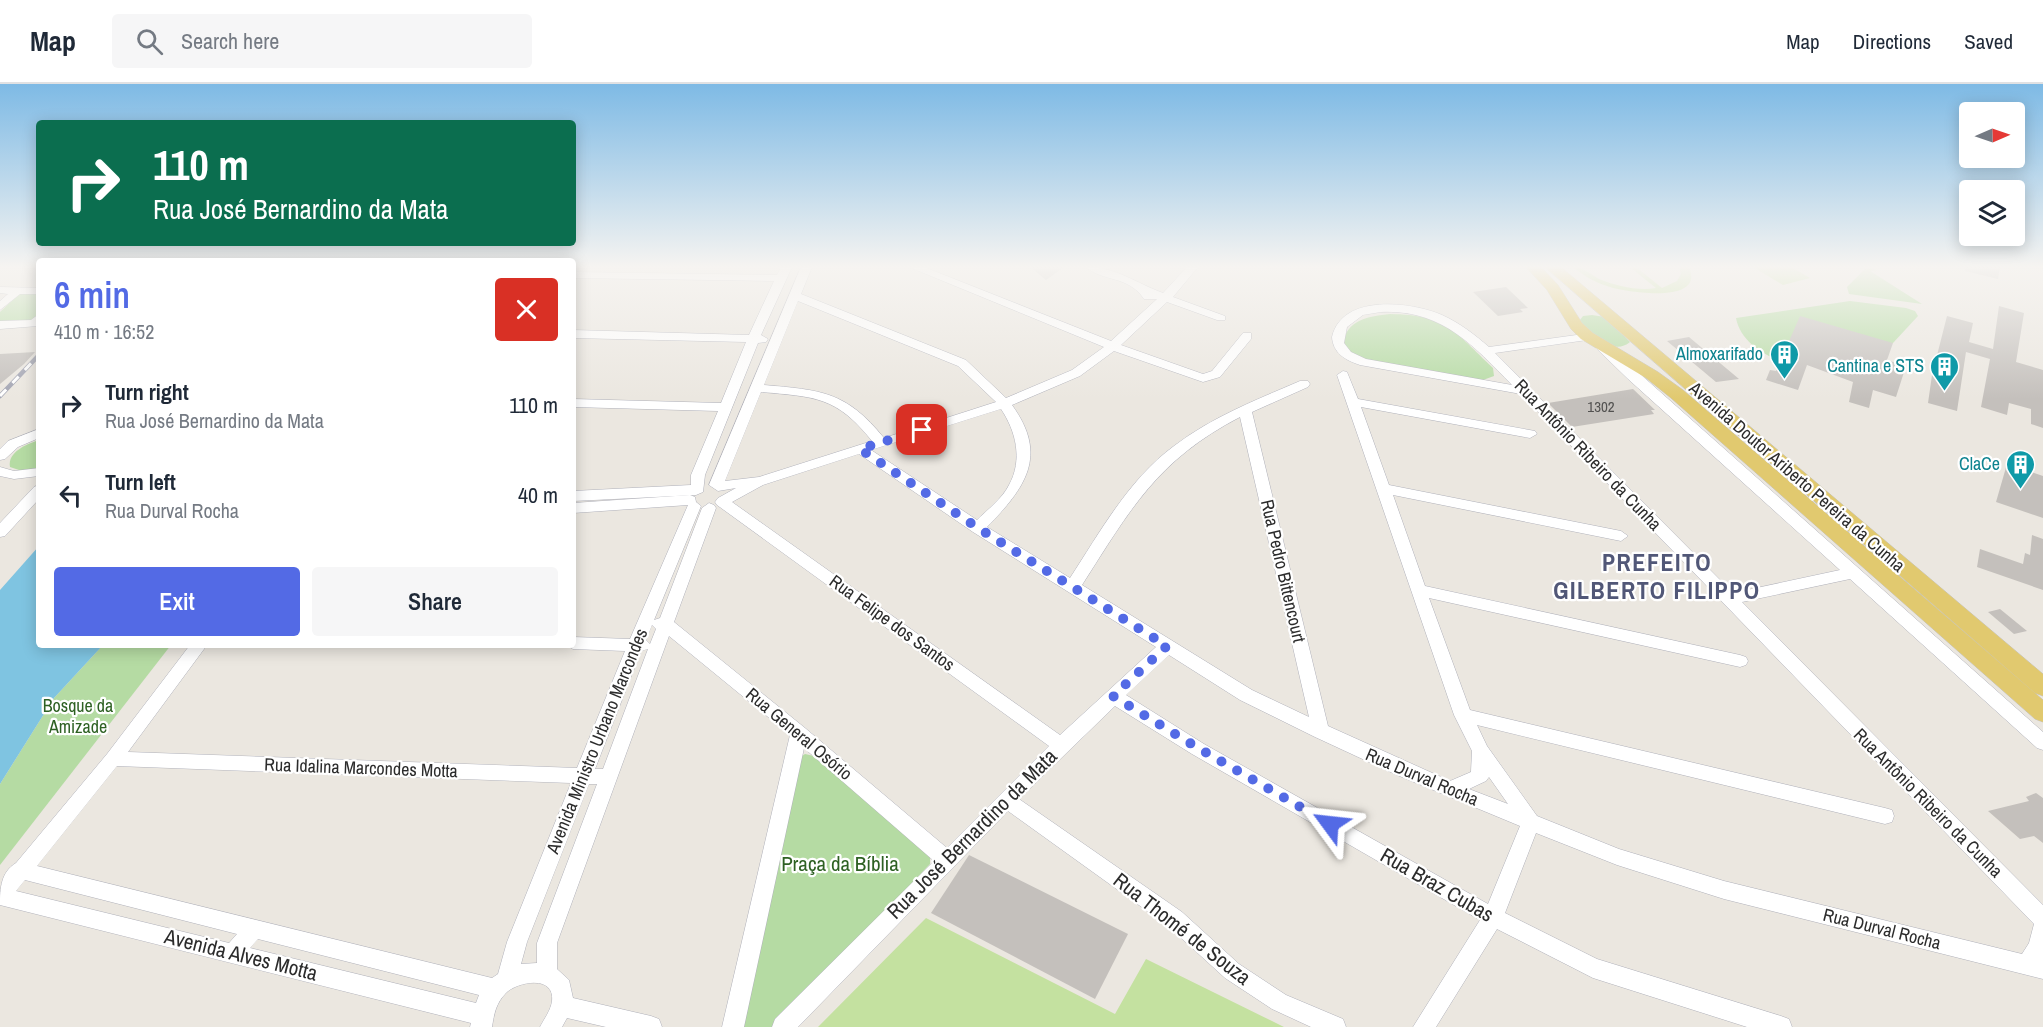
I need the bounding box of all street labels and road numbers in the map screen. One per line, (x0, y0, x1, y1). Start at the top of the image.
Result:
street label: Rua Antônio Ribeiro da Cunha (1509, 373, 1667, 536)
street label: Avenida Doutor Ariberto Pereira da Cunha (1683, 375, 1911, 577)
street label: Rua Pedro Bittencourt (1255, 497, 1312, 645)
street label: Rua Felipe dos Santos (824, 569, 960, 677)
street label: Avenida Ministro Urbano Marcondes (539, 624, 653, 858)
street label: Rua General Osório (741, 682, 858, 786)
street label: Rua Antônio Ribeiro da Cunha (1848, 722, 2009, 883)
street label: Rua Durval Rocha (1362, 741, 1483, 812)
street label: Rua José Bernardino da Mata (880, 742, 1063, 925)
street label: Rua Idalina Marcondes Motta (264, 752, 458, 783)
street label: Rua Braz Cubas (1375, 840, 1499, 929)
street label: Rua Thomé de Souza (1107, 866, 1257, 992)
street label: Rua Durval Rocha (1821, 902, 1944, 955)
street label: Avenida Alves Motta (161, 921, 321, 988)

